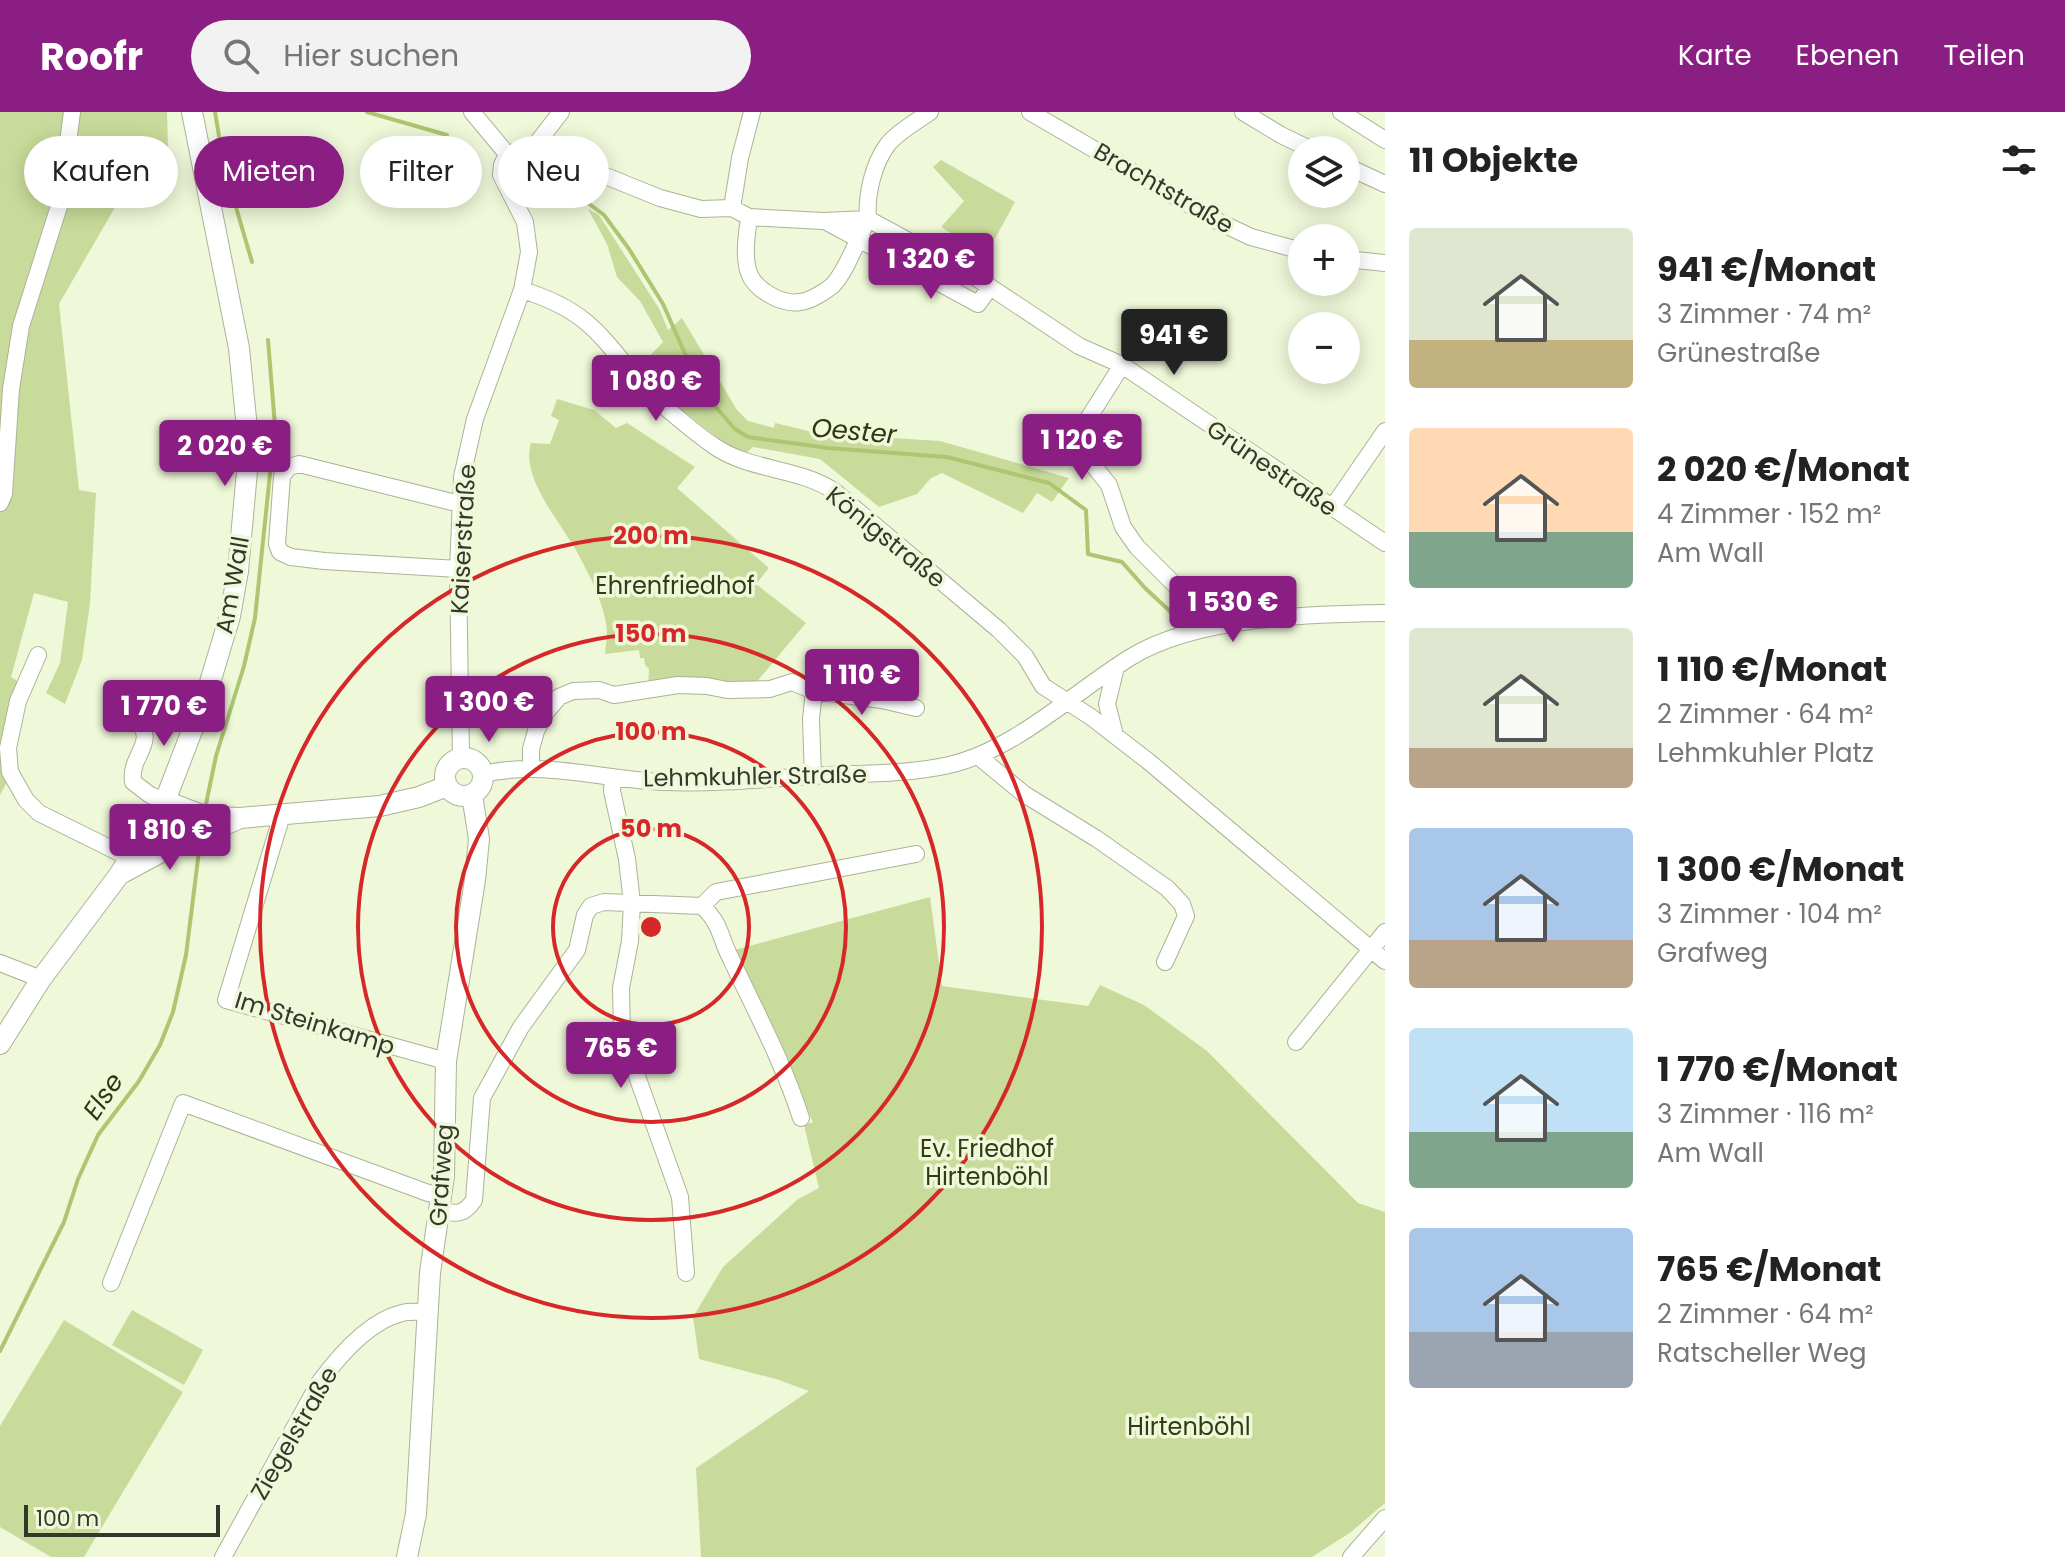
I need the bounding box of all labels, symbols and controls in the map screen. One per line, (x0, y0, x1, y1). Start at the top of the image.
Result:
search box (191, 20, 751, 92)
text: Roofr (40, 30, 143, 83)
icon: search (219, 34, 263, 78)
text: Hier suchen (283, 34, 459, 77)
text: Karte (1678, 36, 1752, 75)
text: Ebenen (1796, 36, 1899, 75)
text: Teilen (1943, 36, 2025, 75)
street label: Brachtstraße (1088, 135, 1240, 241)
chip: Kaufen (24, 136, 178, 208)
chip: Mieten (194, 136, 344, 208)
chip: Filter (360, 136, 482, 208)
chip: Neu (498, 136, 609, 208)
map controls (1288, 136, 1360, 384)
button: layers (1288, 136, 1360, 208)
text: 11 Objekte (1409, 136, 1578, 184)
icon: filters (1997, 138, 2041, 182)
button: + (1288, 224, 1360, 296)
pin: 1 320 € (857, 233, 1005, 301)
text: 1 320 € (886, 241, 976, 277)
text: 941 €/Monat (1657, 245, 1876, 293)
icon: home (1473, 260, 1569, 356)
text: 3 Zimmer · 74 m² (1657, 296, 1871, 332)
pin: 941 € (1118, 309, 1230, 377)
button: − (1288, 312, 1360, 384)
text: 941 € (1139, 317, 1209, 353)
text: Grünestraße (1657, 335, 1820, 371)
pin: 1 080 € (582, 355, 730, 423)
text: 1 080 € (610, 363, 702, 399)
water label: Oester (810, 409, 899, 453)
street label: Grünestraße (1200, 412, 1344, 524)
pin: 1 120 € (1008, 414, 1156, 482)
pin: 2 020 € (151, 420, 299, 488)
text: 1 120 € (1040, 422, 1124, 458)
text: 2 020 € (177, 428, 273, 464)
text: 2 020 €/Monat (1657, 445, 1910, 493)
icon: home (1473, 460, 1569, 556)
street label: Kaiserstraße (443, 463, 483, 615)
street label: Königstraße (819, 479, 953, 595)
text: 4 Zimmer · 152 m² (1657, 496, 1881, 532)
text: 200 m (613, 519, 689, 552)
street label: Am Wall (207, 534, 257, 636)
text: Am Wall (1657, 535, 1764, 571)
park label: Ehrenfriedhof (595, 569, 755, 602)
pin: 1 530 € (1159, 576, 1307, 644)
text: 1 530 € (1187, 584, 1279, 620)
text: 150 m (616, 617, 686, 650)
text: 1 110 €/Monat (1657, 645, 1887, 693)
pin: 1 110 € (788, 649, 936, 717)
text: 1 110 € (823, 657, 901, 693)
icon: home (1473, 660, 1569, 756)
pin: 1 300 € (415, 676, 563, 744)
pin: 1 770 € (90, 680, 238, 748)
text: 1 300 € (443, 684, 535, 720)
text: 1 770 € (121, 688, 207, 724)
text: 2 Zimmer · 64 m² (1657, 696, 1873, 732)
text: 100 m (616, 715, 686, 748)
text: Lehmkuhler Platz (1657, 735, 1874, 771)
street label: Lehmkuhler Straße (643, 758, 867, 794)
pin: 1 810 € (96, 804, 244, 872)
text: 1 810 € (127, 812, 213, 848)
text: 50 m (620, 812, 682, 845)
text: 1 300 €/Monat (1657, 845, 1904, 893)
icon: home (1473, 860, 1569, 956)
text: 3 Zimmer · 104 m² (1657, 896, 1882, 932)
centre of rings (637, 913, 665, 941)
text: Grafweg (1657, 935, 1768, 971)
street label: Im Steinkamp (231, 983, 399, 1063)
pin: 765 € (565, 1022, 677, 1090)
text: 765 € (584, 1030, 658, 1066)
text: 1 770 €/Monat (1657, 1045, 1898, 1093)
icon: home (1473, 1060, 1569, 1156)
water label: Else (74, 1065, 132, 1127)
text: 3 Zimmer · 116 m² (1657, 1096, 1874, 1132)
street label: Grafweg (421, 1123, 461, 1227)
park label: Ev. Friedhof Hirtenböhl (920, 1132, 1054, 1193)
text: Am Wall (1657, 1135, 1764, 1171)
text: 765 €/Monat (1657, 1245, 1881, 1293)
icon: home (1473, 1260, 1569, 1356)
text: 2 Zimmer · 64 m² (1657, 1296, 1873, 1332)
text: Ratscheller Weg (1657, 1335, 1867, 1371)
street label: Ziegelstraße (243, 1360, 345, 1506)
park label: Hirtenböhl (1127, 1410, 1251, 1443)
scale bar (24, 1501, 220, 1537)
text: 100 m (36, 1503, 99, 1534)

